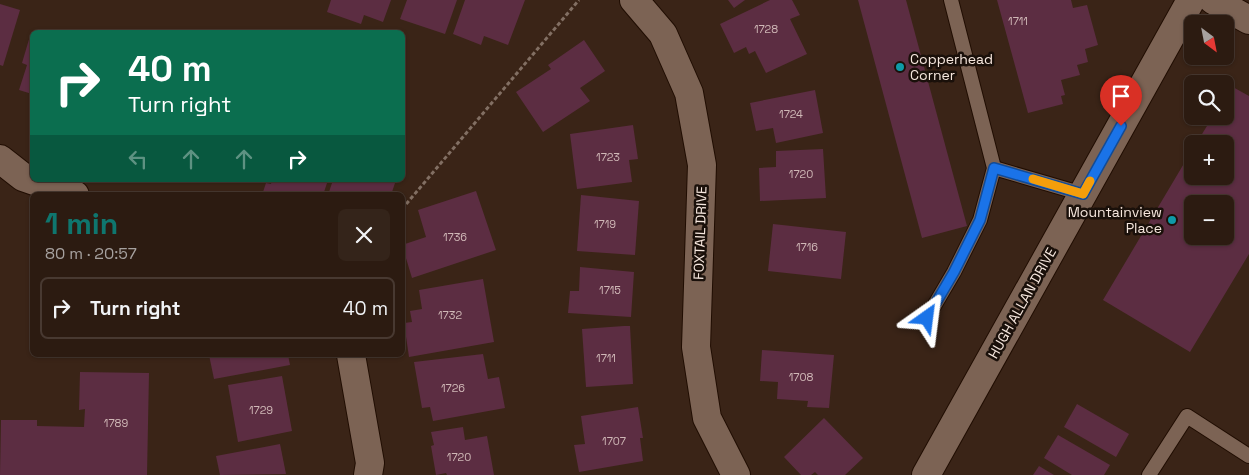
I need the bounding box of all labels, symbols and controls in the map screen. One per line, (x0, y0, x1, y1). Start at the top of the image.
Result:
house number: 1711 (1008, 14, 1028, 28)
north arrow (1184, 15, 1234, 65)
map controls (1184, 15, 1234, 245)
house number: 1728 (754, 22, 778, 36)
text: 40 m (128, 47, 212, 91)
icon: right (45, 50, 110, 115)
place label: Copperhead Corner (910, 50, 993, 84)
marker: Copperhead Corner (894, 61, 906, 73)
pin (1100, 75, 1142, 126)
button: search (1184, 75, 1234, 125)
icon: arrive (1107, 82, 1135, 110)
text: Turn right (128, 90, 231, 118)
house number: 1724 (779, 107, 803, 121)
button: + (1184, 135, 1234, 185)
icon: left (124, 145, 152, 173)
icon: ahead (177, 145, 205, 173)
icon: ahead (230, 145, 258, 173)
icon: right (283, 145, 311, 173)
house number: 1723 (596, 150, 620, 164)
house number: 1720 (789, 167, 813, 181)
street label: FOXTAIL DRIVE (689, 186, 711, 280)
button: − (1184, 195, 1234, 245)
place label: Mountainview Place (1068, 203, 1162, 237)
text: 1 min (45, 204, 118, 243)
button: close (338, 209, 390, 261)
marker: Mountainview Place (1166, 214, 1178, 226)
house number: 1719 (594, 217, 616, 231)
house number: 1736 (443, 230, 467, 244)
house number: 1716 (796, 240, 818, 254)
text: 80 m · 20:57 (45, 243, 137, 264)
street label: HUGH ALLAN DRIVE (984, 244, 1060, 362)
house number: 1715 (599, 283, 621, 297)
position arrow (900, 291, 952, 343)
icon: right (47, 294, 75, 322)
text: Turn right (90, 296, 180, 321)
text: 40 m (343, 296, 388, 321)
house number: 1732 (438, 308, 462, 322)
house number: 1711 (596, 351, 616, 365)
house number: 1708 (789, 370, 813, 384)
house number: 1726 (441, 381, 465, 395)
house number: 1729 (249, 403, 273, 417)
house number: 1789 (104, 416, 128, 430)
house number: 1707 (602, 434, 626, 448)
house number: 1720 (447, 450, 471, 464)

